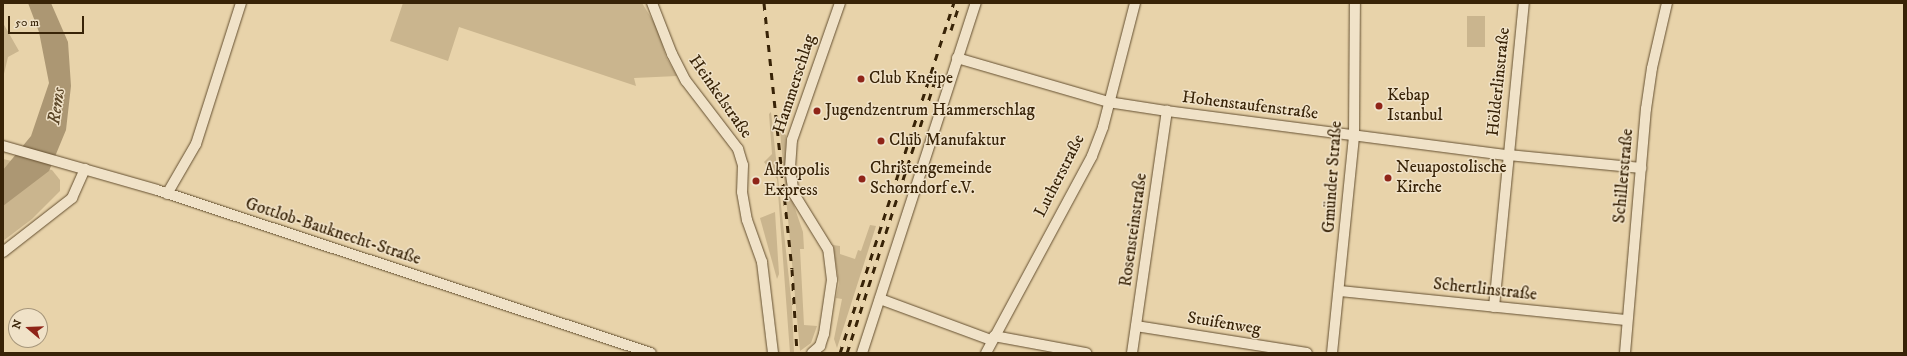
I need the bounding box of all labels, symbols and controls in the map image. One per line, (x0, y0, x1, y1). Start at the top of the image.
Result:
scale bar (10, 8, 86, 34)
text: 50 m (15, 15, 39, 30)
street label: Hölderlinstraße (1483, 27, 1515, 137)
street label: Hammerschlag (769, 32, 821, 136)
street label: Heinkelstraße (684, 52, 756, 142)
place label: Club Kneipe (869, 69, 953, 89)
marker: Club Kneipe (856, 74, 866, 84)
water label: Rems (44, 86, 70, 126)
place label: Kebap Istanbul (1387, 86, 1443, 126)
street label: Hohenstaufenstraße (1181, 88, 1319, 124)
place label: Jugendzentrum Hammerschlag (825, 101, 1035, 121)
marker: Kebap Istanbul (1374, 101, 1384, 111)
marker: Jugendzentrum Hammerschlag (812, 106, 822, 116)
street label: Gmünder Straße (1319, 120, 1347, 234)
street label: Schillerstraße (1610, 128, 1638, 224)
place label: Club Manufaktur (889, 131, 1006, 151)
street label: Lutherstraße (1030, 131, 1090, 221)
marker: Club Manufaktur (876, 136, 886, 146)
place label: Neuapostolische Kirche (1396, 158, 1507, 198)
place label: Christengemeinde Schorndorf e.V. (870, 159, 992, 199)
place label: Akropolis Express (764, 161, 830, 201)
street label: Rosensteinstraße (1116, 172, 1152, 288)
marker: Neuapostolische Kirche (1383, 173, 1393, 183)
marker: Christengemeinde Schorndorf e.V. (857, 174, 867, 184)
marker: Akropolis Express (751, 176, 761, 186)
street label: Gottlob-Bauknecht-Straße (243, 194, 423, 270)
street label: Schertlinstraße (1432, 274, 1538, 306)
north arrow (8, 308, 48, 348)
street label: Stuifenweg (1186, 308, 1262, 340)
text: N (10, 318, 26, 331)

